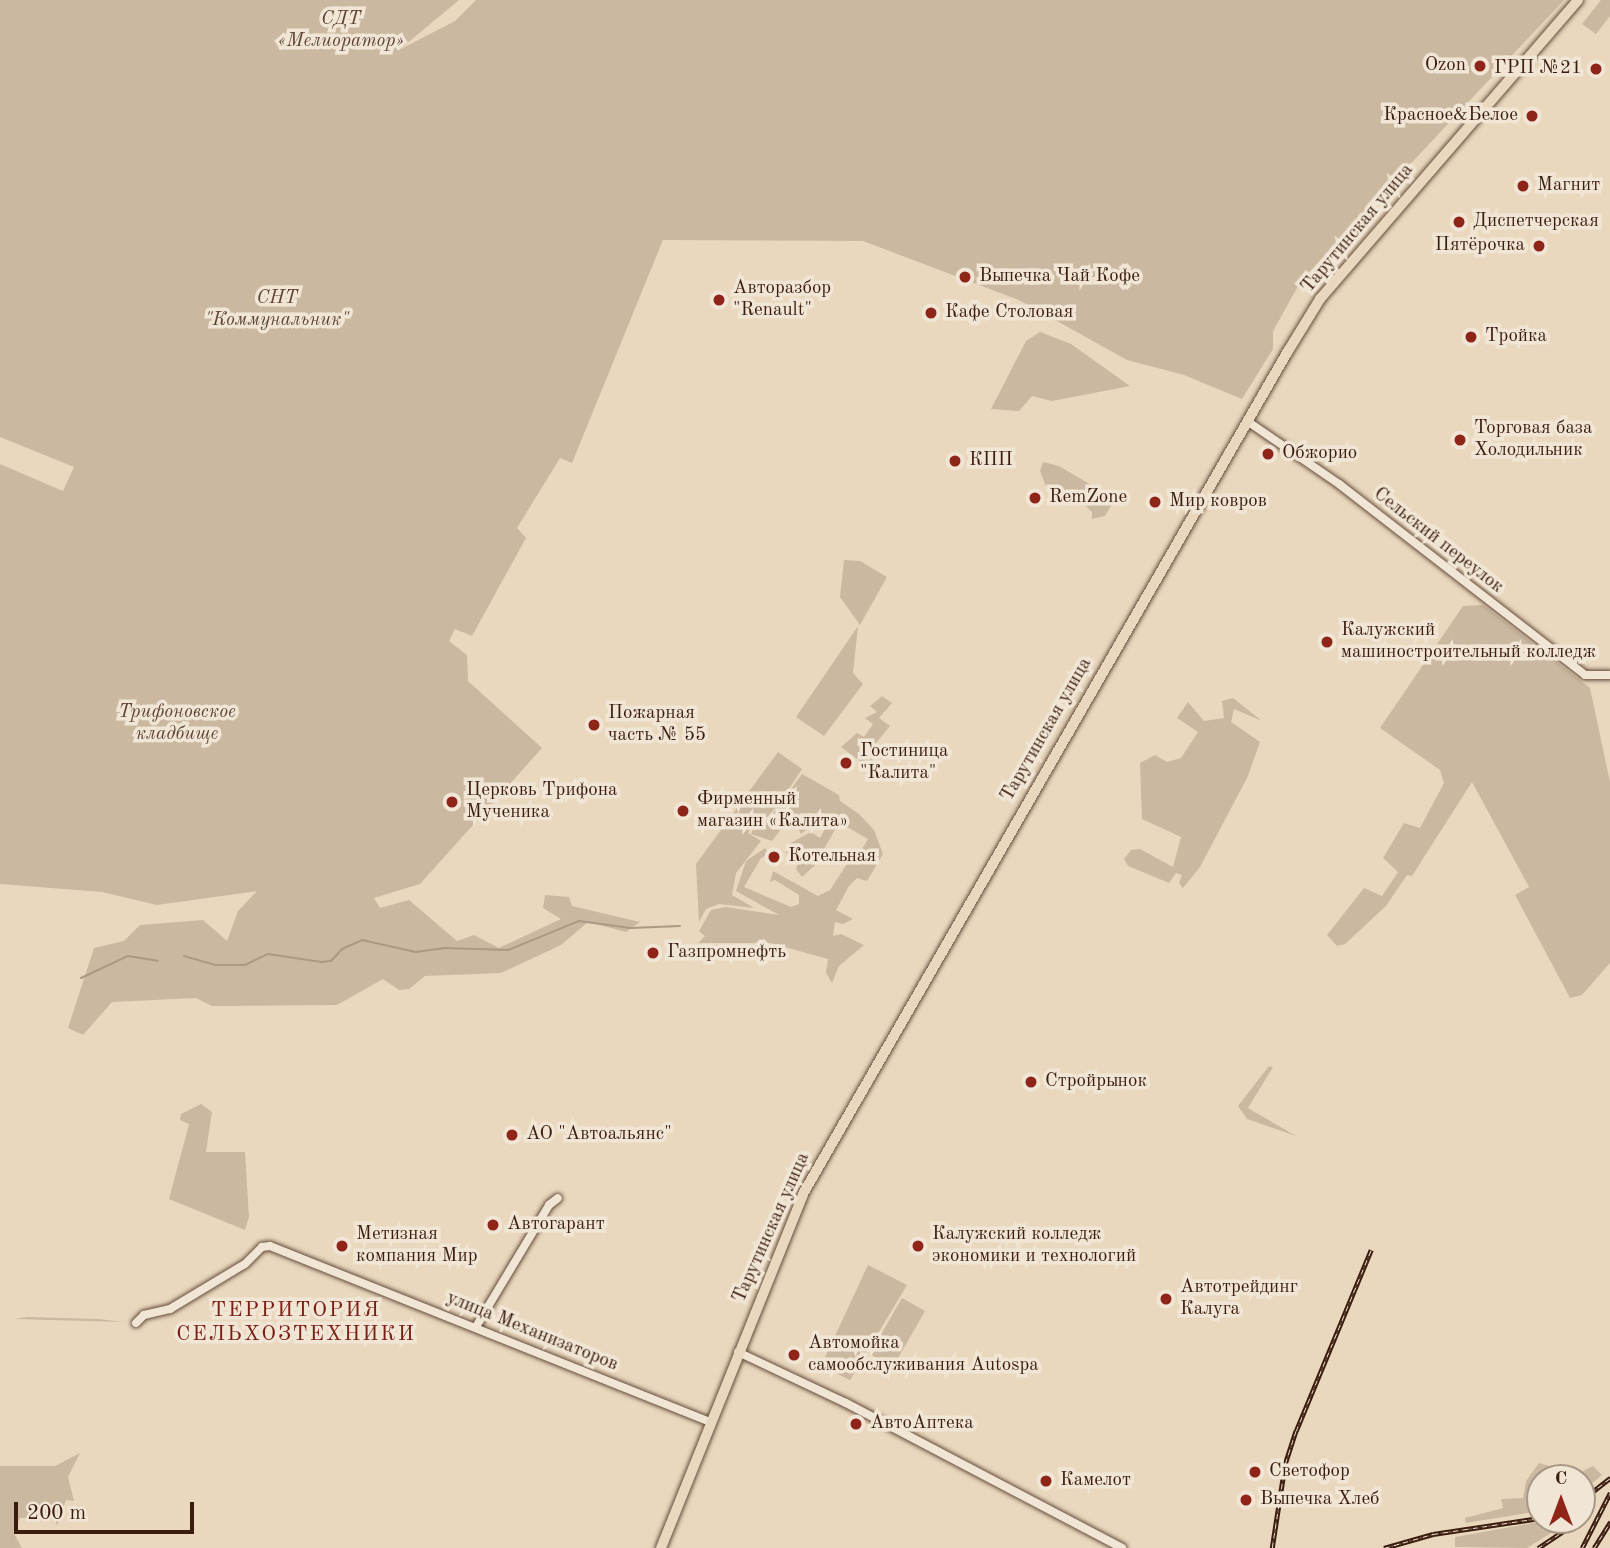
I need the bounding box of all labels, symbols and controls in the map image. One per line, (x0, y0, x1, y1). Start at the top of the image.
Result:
park label: СДТ «Мелиоратор» (278, 9, 404, 53)
place label: Ozon (1425, 55, 1466, 77)
marker: Ozon (1472, 58, 1488, 74)
place label: ГРП №21 (1494, 58, 1582, 80)
marker: ГРП №21 (1588, 61, 1604, 77)
place label: Красное&Белое (1383, 105, 1518, 127)
marker: Красное&Белое (1524, 108, 1540, 124)
street label: Тарутинская улица (1297, 160, 1419, 298)
place label: Магнит (1537, 175, 1600, 197)
marker: Магнит (1515, 178, 1531, 194)
place label: Диспетчерская (1473, 211, 1599, 233)
marker: Диспетчерская (1451, 214, 1467, 230)
place label: Пятёрочка (1435, 235, 1525, 257)
marker: Пятёрочка (1531, 238, 1547, 254)
place label: Выпечка Чай Кофе (979, 266, 1140, 288)
marker: Выпечка Чай Кофе (957, 269, 973, 285)
place label: Авторазбор "Renault" (733, 278, 831, 322)
park label: СНТ "Коммунальник" (205, 288, 349, 332)
marker: Авторазбор "Renault" (711, 292, 727, 308)
place label: Кафе Столовая (945, 302, 1073, 324)
marker: Кафе Столовая (923, 305, 939, 321)
place label: Тройка (1485, 326, 1547, 348)
marker: Тройка (1463, 329, 1479, 345)
place label: Торговая база Холодильник (1474, 418, 1592, 462)
marker: Торговая база Холодильник (1452, 432, 1468, 448)
place label: Обжорио (1282, 443, 1357, 465)
marker: Обжорио (1260, 446, 1276, 462)
place label: КПП (969, 450, 1013, 472)
marker: КПП (947, 453, 963, 469)
street label: Сельский переулок (1368, 483, 1508, 599)
place label: RemZone (1049, 487, 1127, 509)
marker: RemZone (1027, 490, 1043, 506)
place label: Мир ковров (1169, 491, 1267, 513)
marker: Мир ковров (1147, 494, 1163, 510)
place label: Калужский машиностроительный колледж (1341, 620, 1596, 664)
marker: Калужский машиностроительный колледж (1319, 634, 1335, 650)
street label: Тарутинская улица (997, 654, 1097, 806)
park label: Трифоновское кладбище (118, 702, 236, 746)
place label: Пожарная часть № 55 (608, 703, 706, 747)
marker: Пожарная часть № 55 (586, 717, 602, 733)
place label: Гостиница "Калита" (860, 741, 948, 785)
marker: Гостиница "Калита" (838, 755, 854, 771)
place label: Церковь Трифона Мученика (466, 780, 618, 824)
place label: Фирменный магазин «Калита» (697, 789, 848, 833)
marker: Церковь Трифона Мученика (444, 794, 460, 810)
marker: Фирменный магазин «Калита» (675, 803, 691, 819)
place label: Котельная (788, 846, 876, 868)
marker: Котельная (766, 849, 782, 865)
place label: Газпромнефть (667, 942, 786, 964)
marker: Газпромнефть (645, 945, 661, 961)
place label: Стройрынок (1045, 1071, 1147, 1093)
marker: Стройрынок (1023, 1074, 1039, 1090)
place label: АО "Автоальянс" (526, 1124, 672, 1146)
marker: АО "Автоальянс" (504, 1127, 520, 1143)
street label: Тарутинская улица (729, 1149, 815, 1307)
place label: Автогарант (507, 1214, 605, 1236)
marker: Автогарант (485, 1217, 501, 1233)
place label: Метизная компания Мир (356, 1224, 478, 1268)
place label: Калужский колледж экономики и технологий (932, 1224, 1136, 1268)
marker: Метизная компания Мир (334, 1238, 350, 1254)
marker: Калужский колледж экономики и технологий (910, 1238, 926, 1254)
place label: Автотрейдинг Калуга (1180, 1277, 1298, 1321)
street label: улица Механизаторов (443, 1287, 621, 1377)
marker: Автотрейдинг Калуга (1158, 1291, 1174, 1307)
district label: ТЕРРИТОРИЯ СЕЛЬХОЗТЕХНИКИ (178, 1298, 414, 1348)
place label: Автомойка самообслуживания Autospa (808, 1333, 1039, 1377)
marker: Автомойка самообслуживания Autospa (786, 1347, 802, 1363)
place label: АвтоАптека (870, 1413, 974, 1435)
marker: АвтоАптека (848, 1416, 864, 1432)
place label: Светофор (1269, 1461, 1350, 1483)
marker: Светофор (1247, 1464, 1263, 1480)
north arrow (1526, 1464, 1596, 1534)
place label: Камелот (1060, 1470, 1131, 1492)
text: С (1555, 1470, 1567, 1489)
marker: Камелот (1038, 1473, 1054, 1489)
scale bar (18, 1488, 198, 1532)
place label: Выпечка Хлеб (1260, 1489, 1380, 1511)
marker: Выпечка Хлеб (1238, 1492, 1254, 1508)
text: 200 m (27, 1503, 86, 1524)

